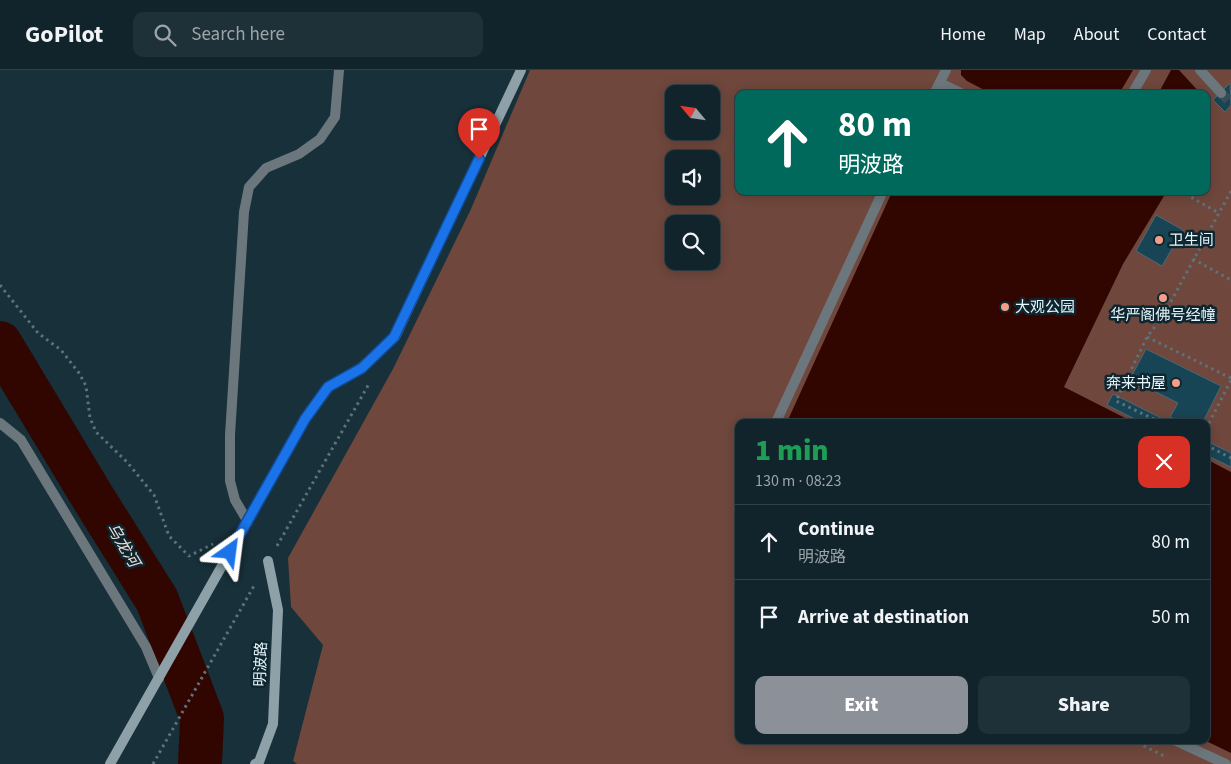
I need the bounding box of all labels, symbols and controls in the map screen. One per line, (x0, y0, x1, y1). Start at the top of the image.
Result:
search box (133, 12, 483, 57)
text: GoPilot (25, 17, 103, 52)
icon: search (151, 21, 179, 49)
text: Search here (191, 21, 285, 48)
text: Home (940, 22, 986, 47)
text: Map (1014, 22, 1046, 47)
text: About (1074, 22, 1119, 47)
text: Contact (1147, 22, 1206, 47)
north arrow (665, 85, 720, 140)
map controls (665, 85, 720, 270)
text: 80 m (838, 100, 912, 150)
pin (458, 108, 500, 159)
icon: ahead (755, 110, 820, 175)
icon: arrive (465, 115, 493, 143)
text: 明波路 (838, 149, 904, 181)
button: sound (665, 150, 720, 205)
button: search (665, 215, 720, 270)
place label: 卫生间 (1169, 230, 1214, 251)
marker: 卫生间 (1153, 234, 1165, 246)
marker: 华严阁佛号经幢 (1157, 292, 1169, 304)
place label: 大观公园 (1015, 297, 1075, 318)
marker: 大观公园 (999, 301, 1011, 313)
place label: 华严阁佛号经幢 (1110, 305, 1216, 326)
place label: 奔来书屋 (1106, 373, 1166, 394)
marker: 奔来书屋 (1170, 377, 1182, 389)
text: 1 min (755, 429, 829, 472)
button: close (1138, 436, 1190, 488)
text: 130 m · 08:23 (755, 470, 842, 492)
text: Continue (798, 516, 875, 543)
water label: 乌龙河 (101, 519, 146, 574)
position arrow (203, 525, 255, 577)
icon: ahead (755, 528, 783, 556)
text: 80 m (1152, 529, 1190, 556)
text: 明波路 (798, 546, 846, 568)
icon: arrive (755, 603, 783, 631)
text: Arrive at destination (798, 604, 969, 631)
text: 50 m (1152, 604, 1190, 631)
street label: 明波路 (250, 641, 272, 687)
button: Exit (755, 676, 968, 734)
button: Share (978, 676, 1190, 734)

